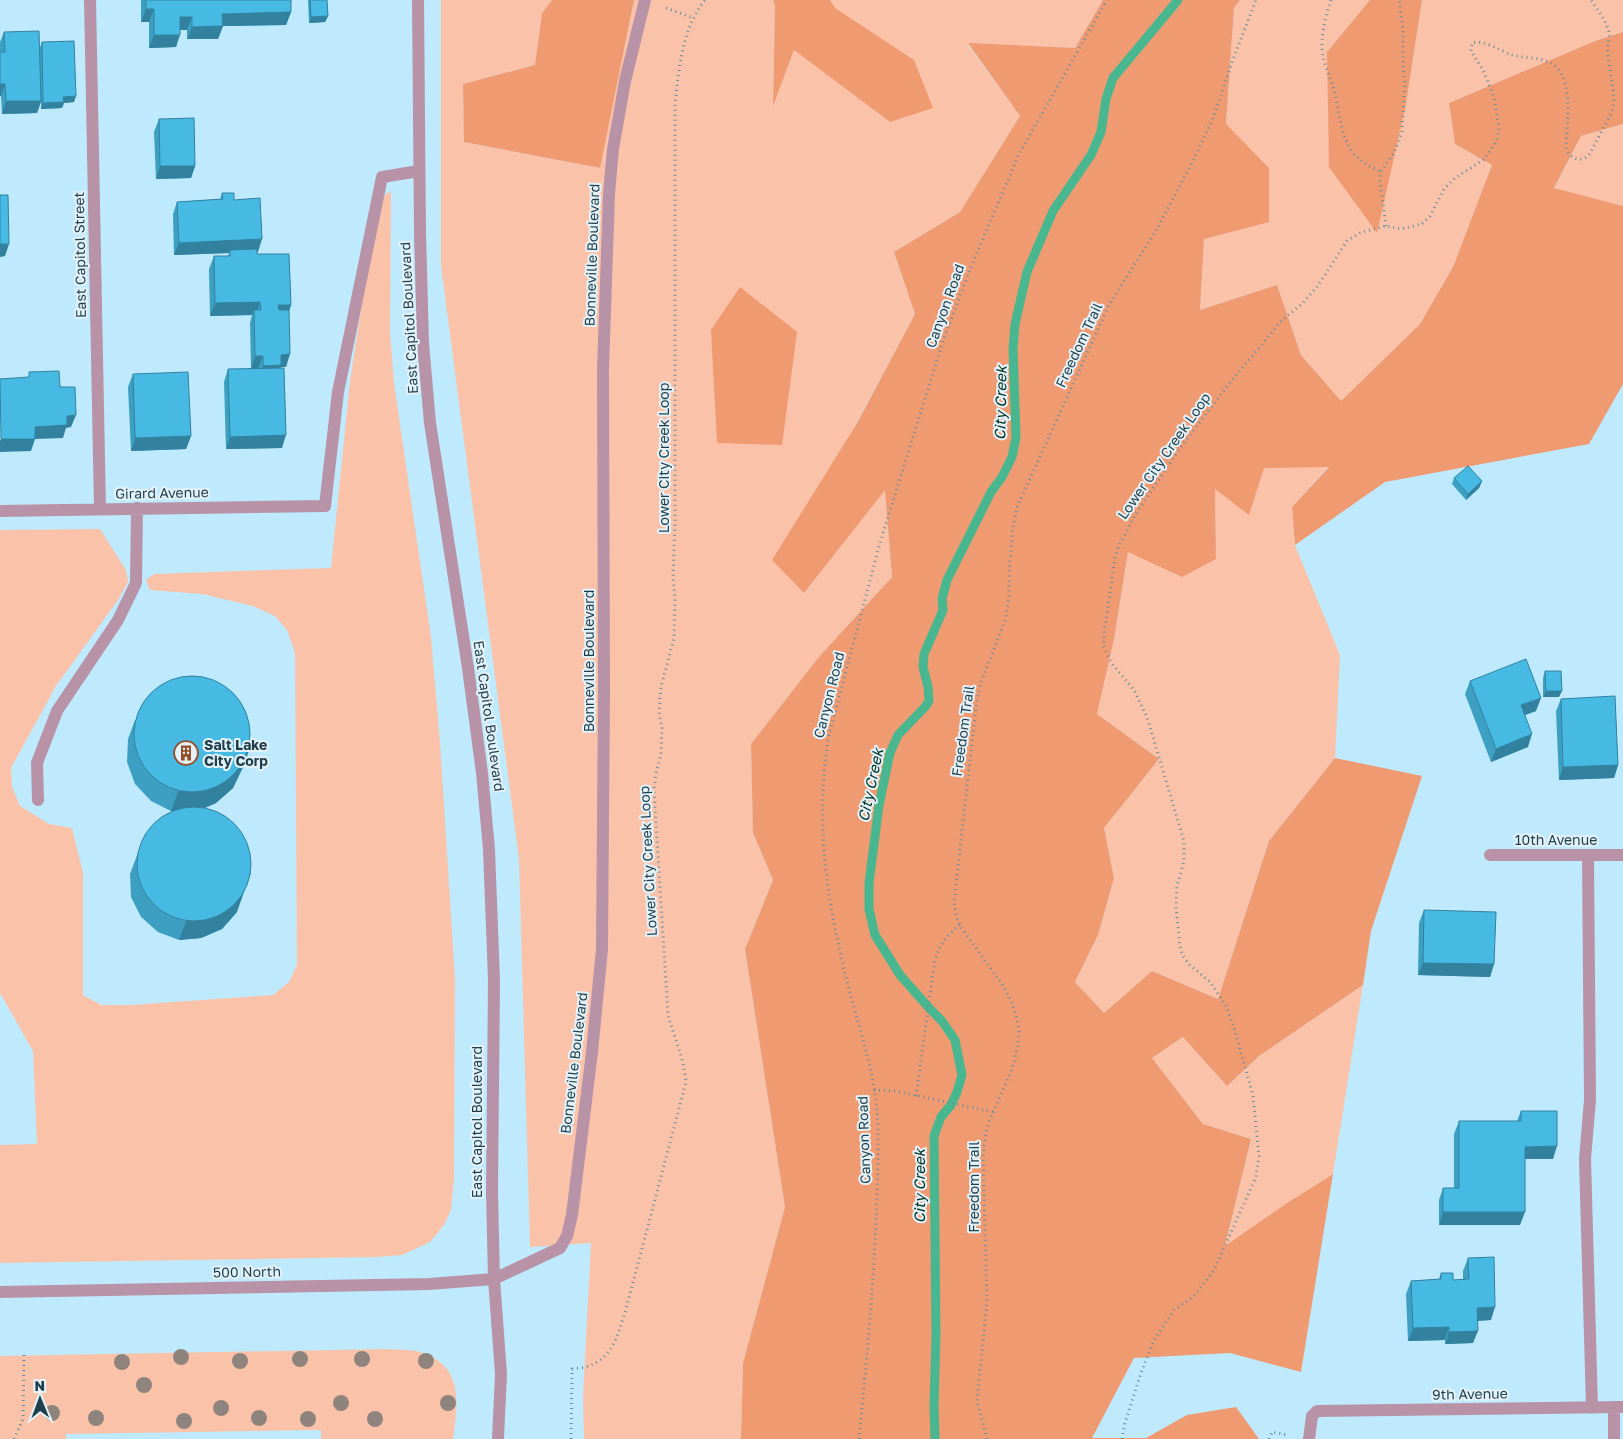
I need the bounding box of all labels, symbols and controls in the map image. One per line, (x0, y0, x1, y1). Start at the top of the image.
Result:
street label: Bonneville Boulevard (581, 183, 602, 327)
street label: East Capitol Street (70, 192, 89, 318)
street label: East Capitol Boulevard (396, 242, 421, 395)
street label: Canyon Road (921, 262, 968, 350)
street label: Freedom Trail (1051, 300, 1106, 390)
water label: City Creek (990, 364, 1011, 440)
street label: Lower City Creek Loop (655, 383, 672, 533)
street label: Lower City Creek Loop (1113, 389, 1214, 522)
street label: Girard Avenue (115, 483, 209, 502)
street label: Bonneville Boulevard (580, 590, 597, 732)
street label: East Capitol Boulevard (470, 639, 509, 793)
street label: Canyon Road (810, 650, 847, 740)
street label: Freedom Trail (948, 684, 977, 778)
place label: Salt Lake City Corp (204, 736, 268, 769)
building icon: Salt Lake City Corp (173, 740, 199, 766)
water label: City Creek (853, 745, 888, 823)
street label: Lower City Creek Loop (635, 785, 660, 937)
street label: 10th Avenue (1515, 831, 1597, 848)
street label: Bonneville Boulevard (556, 991, 591, 1135)
street label: East Capitol Boulevard (468, 1046, 485, 1198)
street label: Canyon Road (853, 1096, 874, 1184)
street label: Freedom Trail (965, 1141, 982, 1233)
water label: City Creek (910, 1147, 929, 1223)
street label: 500 North (213, 1262, 281, 1281)
north arrow (15, 1374, 65, 1424)
text: N (34, 1377, 45, 1394)
street label: 9th Avenue (1432, 1384, 1508, 1403)

